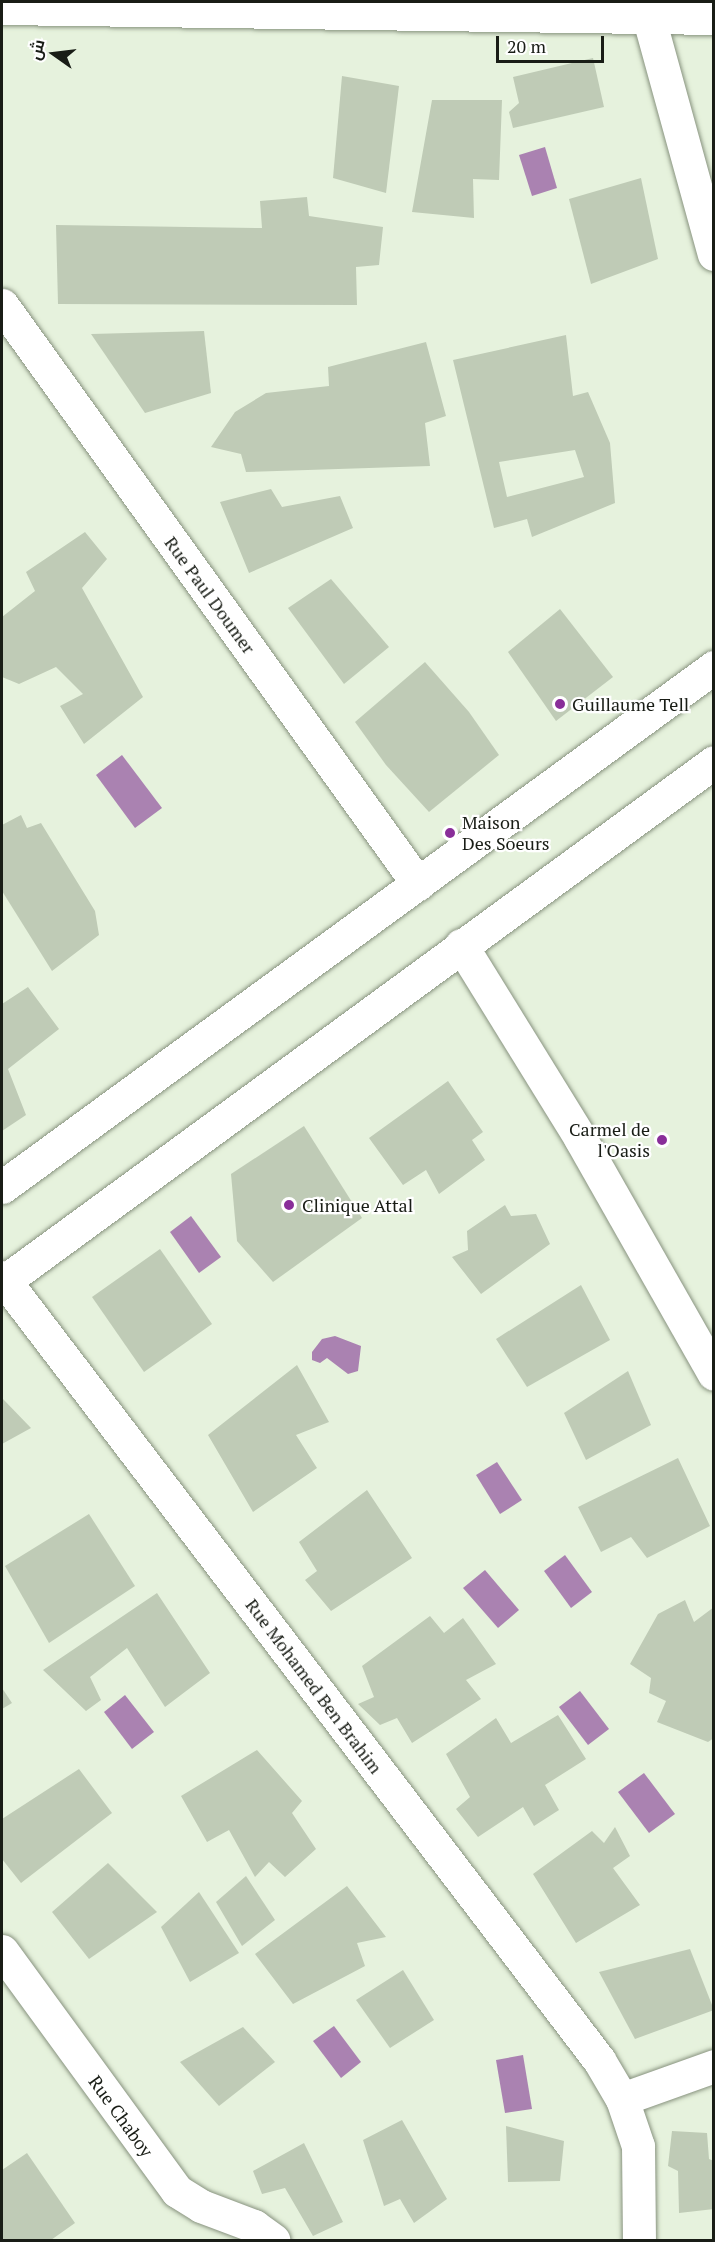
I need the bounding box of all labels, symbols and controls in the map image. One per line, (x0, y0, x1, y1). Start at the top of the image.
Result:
north arrow (24, 24, 84, 84)
scale bar (499, 24, 607, 62)
text: 20 m (507, 34, 546, 58)
text: ش (23, 37, 50, 62)
street label: Rue Paul Doumer (160, 532, 260, 658)
place label: Guillaume Tell (572, 693, 689, 715)
marker: Guillaume Tell (553, 697, 567, 711)
place label: Maison Des Soeurs (462, 812, 550, 854)
marker: Maison Des Soeurs (443, 826, 457, 840)
place label: Carmel de l'Oasis (569, 1119, 650, 1162)
marker: Carmel de l'Oasis (655, 1133, 669, 1147)
place label: Clinique Attal (302, 1194, 413, 1216)
marker: Clinique Attal (280, 1196, 298, 1214)
street label: Rue Mohamed Ben Brahim (241, 1594, 387, 1778)
street label: Rue Chaboy (84, 2071, 158, 2161)

